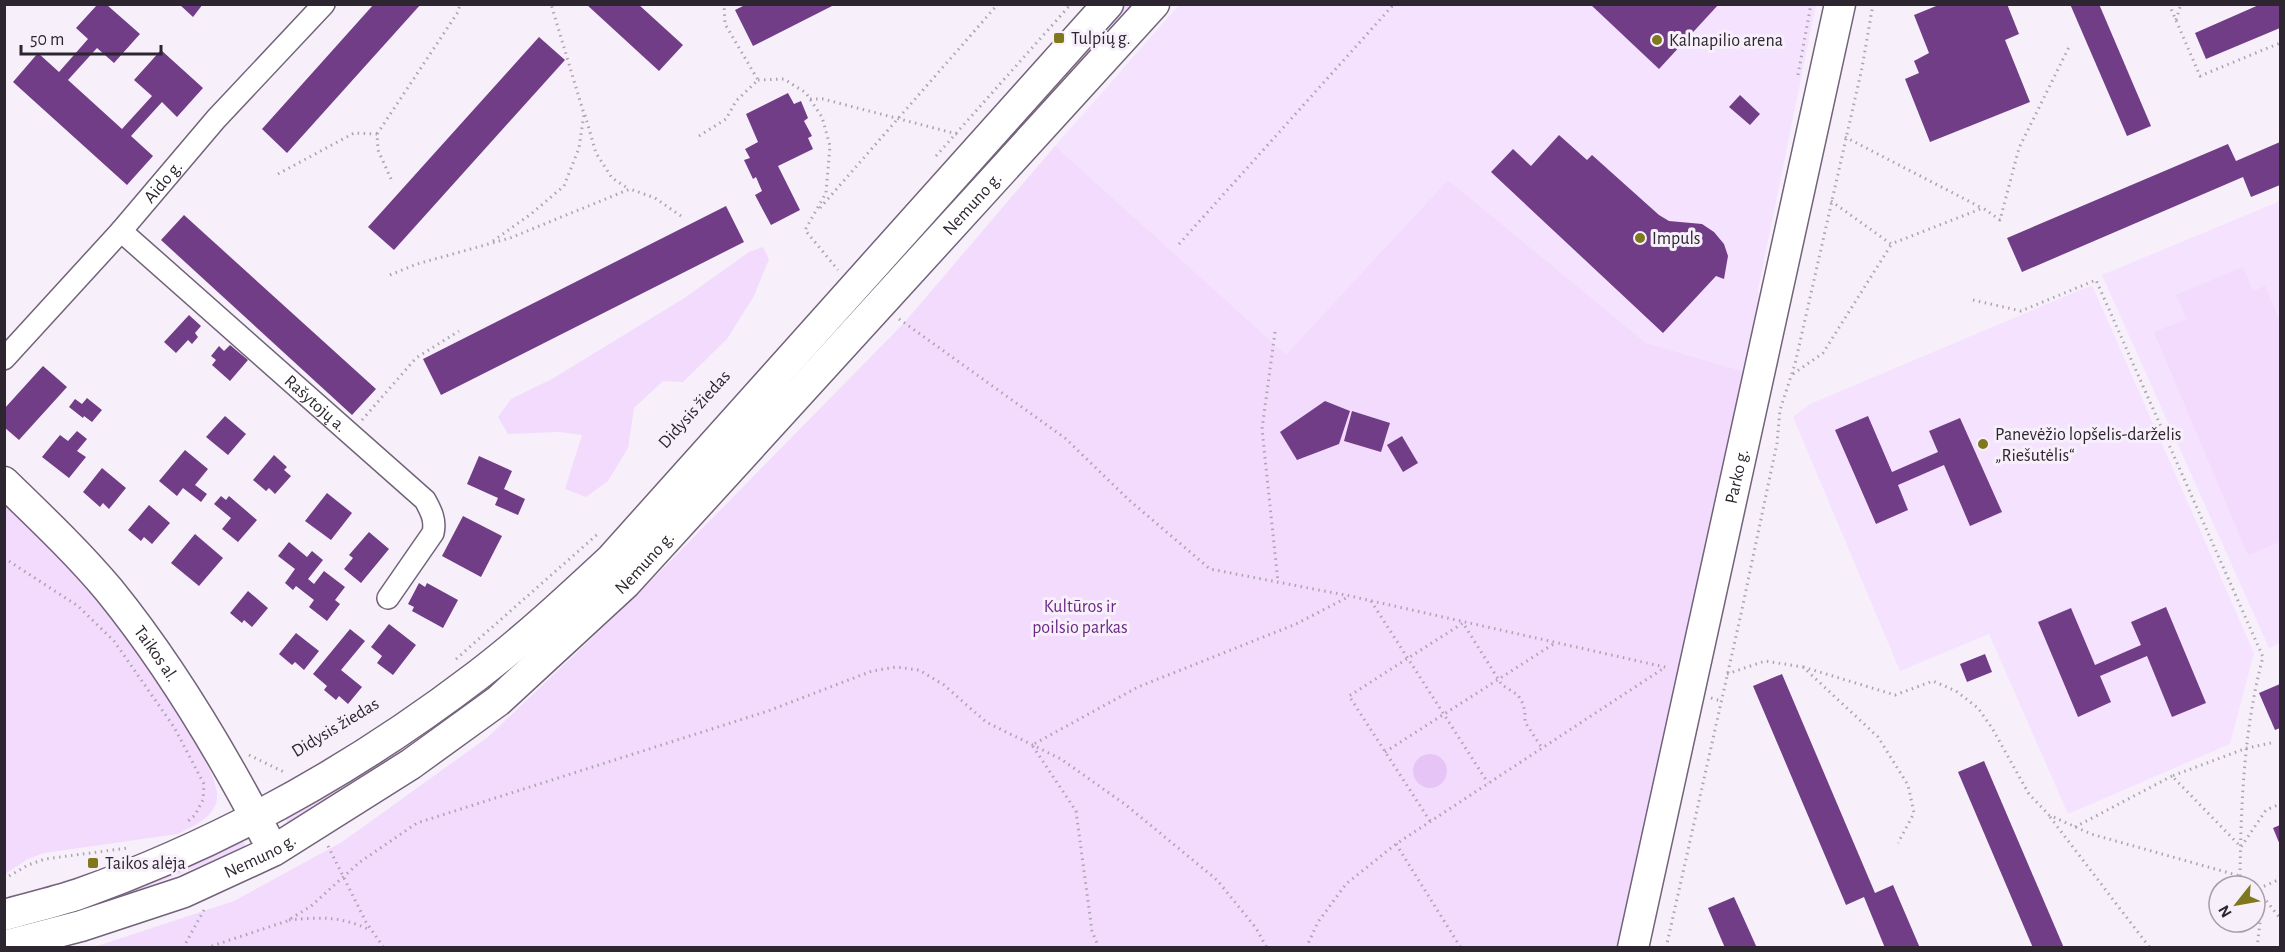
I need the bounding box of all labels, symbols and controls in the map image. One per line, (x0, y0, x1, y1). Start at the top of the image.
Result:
scale bar (21, 18, 160, 56)
place label: Tulpių g. (1071, 30, 1131, 48)
text: 50 m (30, 31, 64, 49)
marker: Tulpių g. (1052, 31, 1066, 45)
place label: Kalnapilio arena (1669, 32, 1783, 50)
marker: Kalnapilio arena (1650, 33, 1664, 47)
street label: Aido g. (141, 158, 186, 207)
street label: Nemuno g. (940, 170, 1005, 239)
place label: Impuls (1652, 230, 1701, 248)
marker: Impuls (1633, 231, 1647, 245)
street label: Didysis žiedas (655, 367, 734, 452)
street label: Rašytojų a. (281, 372, 350, 436)
place label: Panevėžio lopšelis-darželis „Riešutėlis“ (1995, 426, 2181, 465)
marker: Panevėžio lopšelis-darželis „Riešutėlis“ (1976, 437, 1990, 451)
street label: Parko g. (1723, 447, 1752, 505)
street label: Nemuno g. (612, 529, 678, 598)
park label: Kultūros ir poilsio parkas (1032, 598, 1128, 637)
street label: Taikos al. (130, 623, 181, 685)
street label: Didysis žiedas (289, 695, 382, 761)
street label: Nemuno g. (222, 831, 299, 882)
place label: Taikos alėja (105, 855, 186, 873)
marker: Taikos alėja (86, 856, 100, 870)
north arrow (2207, 874, 2267, 934)
text: N (2215, 902, 2235, 920)

